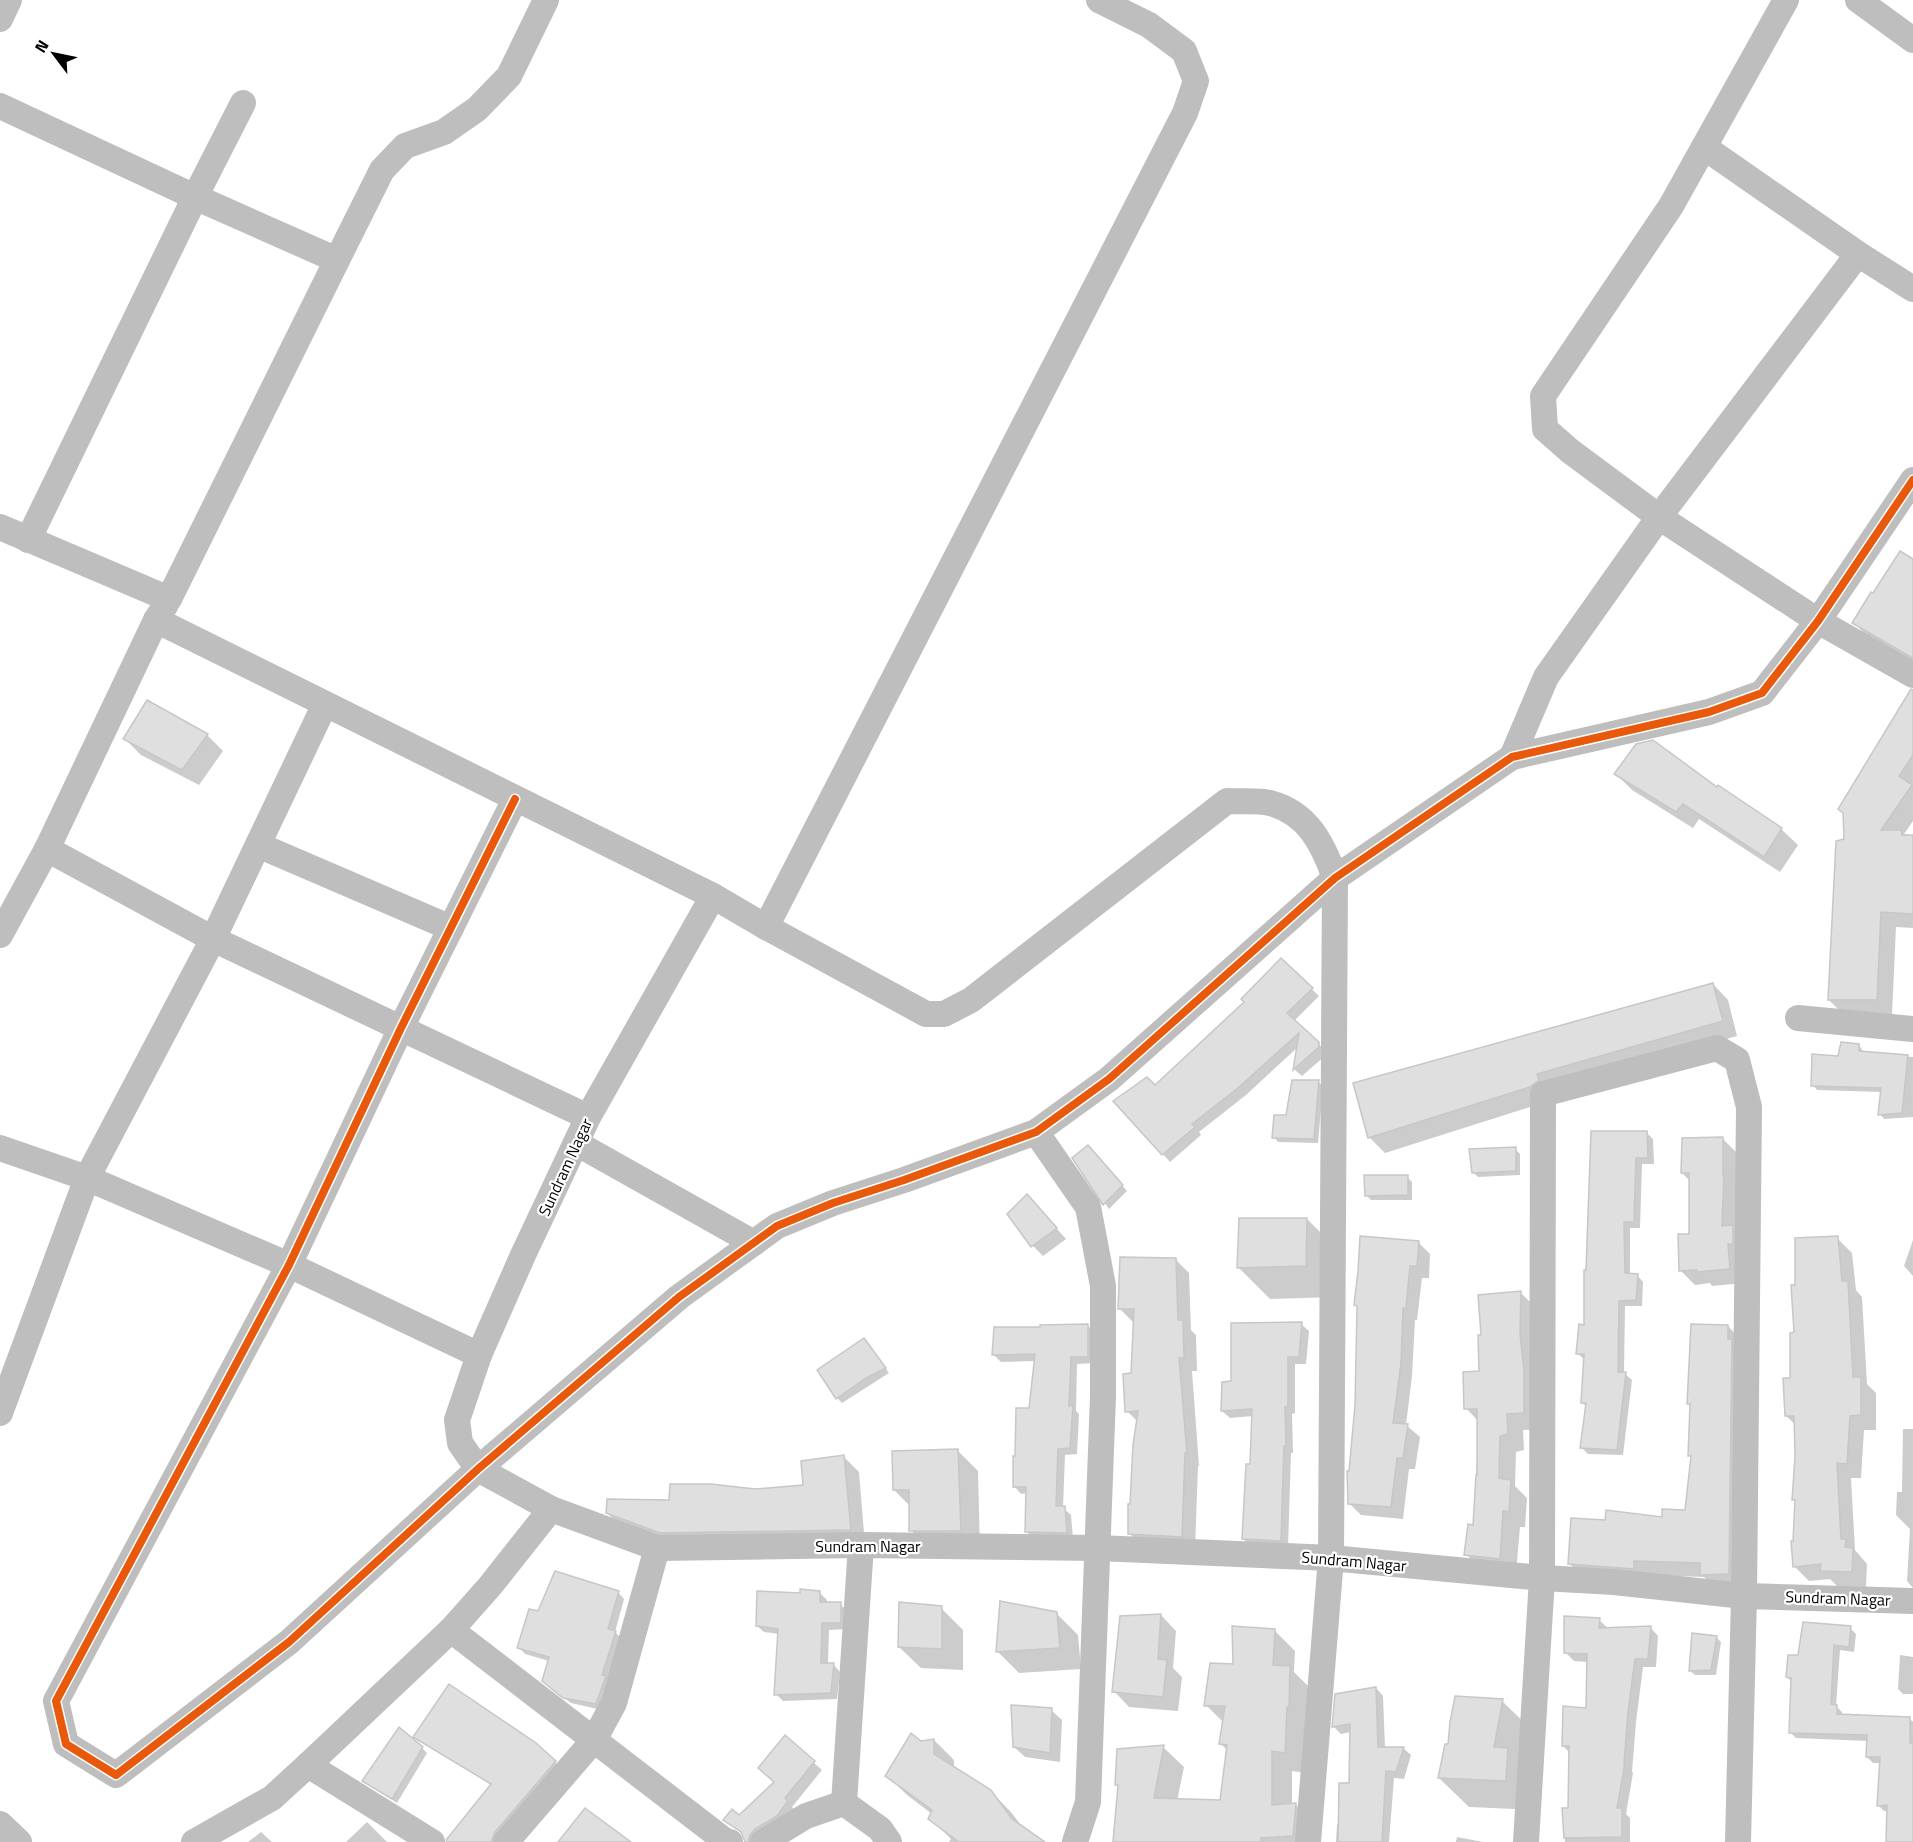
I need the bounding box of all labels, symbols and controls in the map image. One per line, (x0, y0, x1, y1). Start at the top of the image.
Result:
north arrow (24, 24, 84, 84)
text: N (28, 35, 54, 57)
street label: Sundram Nagar (532, 1114, 598, 1220)
street label: Sundram Nagar (815, 1534, 921, 1558)
street label: Sundram Nagar (1301, 1544, 1408, 1578)
street label: Sundram Nagar (1785, 1584, 1891, 1612)

